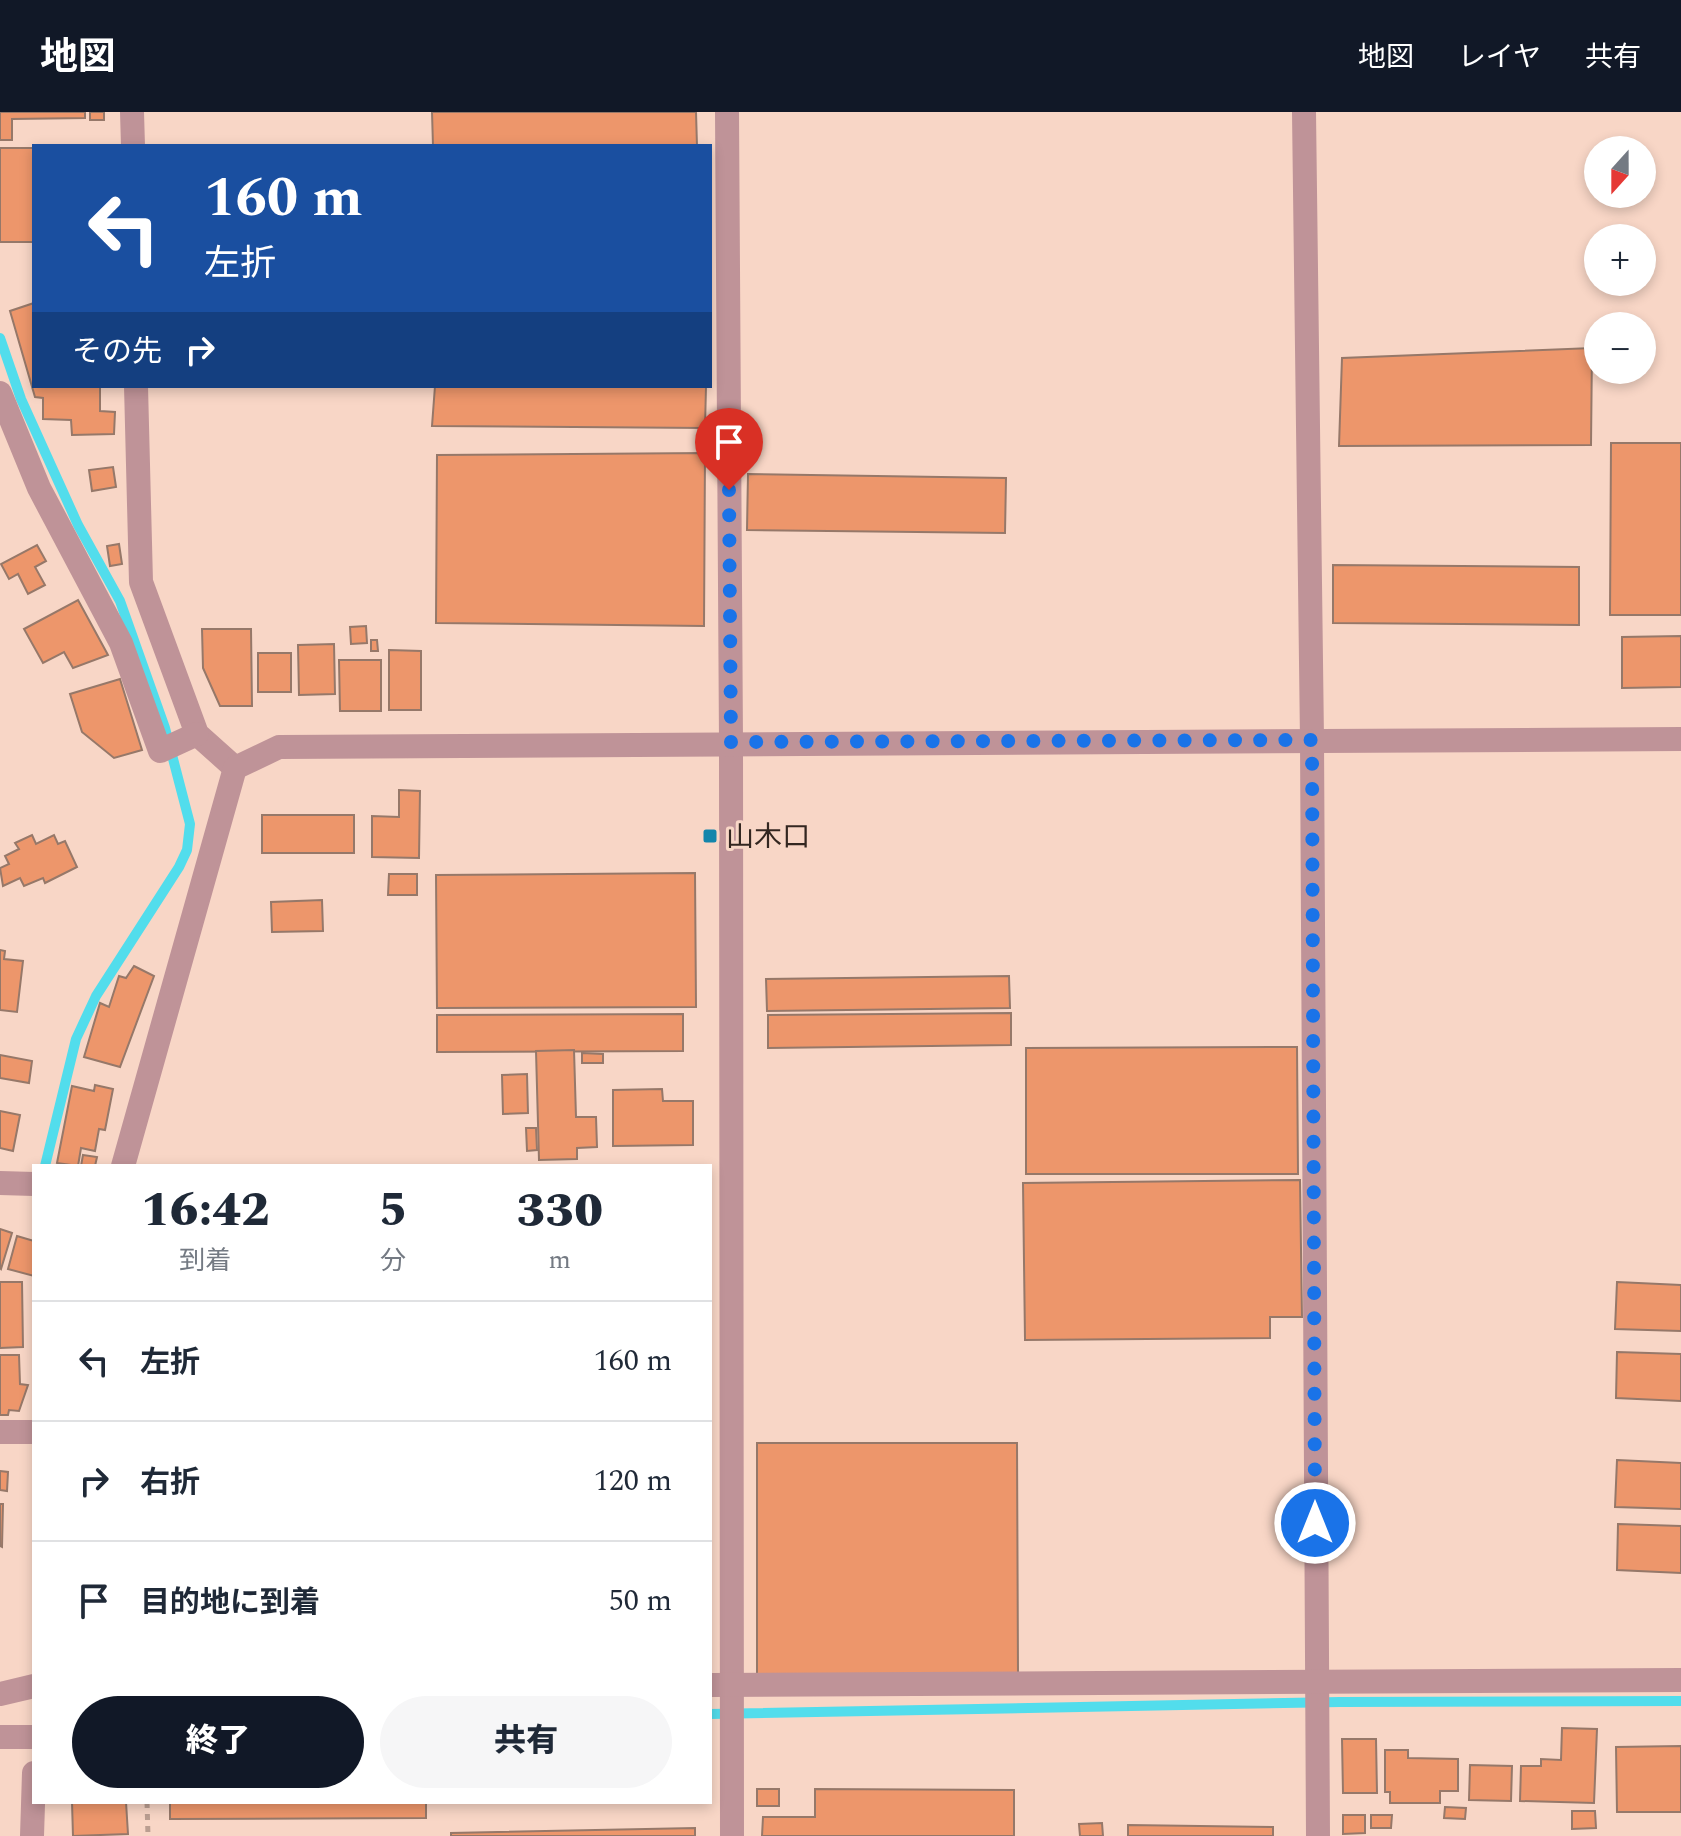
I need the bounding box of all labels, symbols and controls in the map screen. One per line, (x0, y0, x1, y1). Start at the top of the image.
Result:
text: 地図 (40, 29, 116, 87)
text: 地図 (1358, 36, 1414, 79)
text: レイヤ (1458, 36, 1541, 79)
text: 共有 (1585, 36, 1641, 79)
north arrow (1584, 136, 1656, 208)
map controls (1584, 136, 1656, 384)
text: 160 m (204, 156, 363, 241)
icon: left (72, 176, 176, 280)
button: + (1584, 224, 1656, 296)
text: 左折 (204, 237, 276, 292)
button: − (1584, 312, 1656, 384)
icon: right (178, 328, 222, 372)
text: その先 (72, 329, 162, 375)
pin (695, 408, 763, 490)
icon: arrive (707, 420, 751, 464)
place label: 山木口 (726, 816, 810, 859)
marker: 山木口 (701, 827, 719, 845)
text: 16:42 (141, 1174, 270, 1247)
text: 5 (379, 1174, 408, 1247)
text: 330 (517, 1175, 603, 1248)
text: m (549, 1240, 571, 1280)
text: 到着 (179, 1241, 231, 1281)
text: 分 (380, 1241, 406, 1281)
text: 160 m (594, 1338, 672, 1384)
icon: left (72, 1339, 116, 1383)
text: 左折 (140, 1340, 200, 1386)
text: 120 m (594, 1458, 672, 1504)
icon: right (72, 1459, 116, 1503)
text: 右折 (140, 1460, 200, 1506)
position arrow (1273, 1481, 1357, 1565)
text: 50 m (609, 1578, 672, 1624)
icon: arrive (72, 1579, 116, 1623)
text: 目的地に到着 (140, 1580, 320, 1626)
button: 終了 (72, 1696, 364, 1788)
button: 共有 (380, 1696, 672, 1788)

